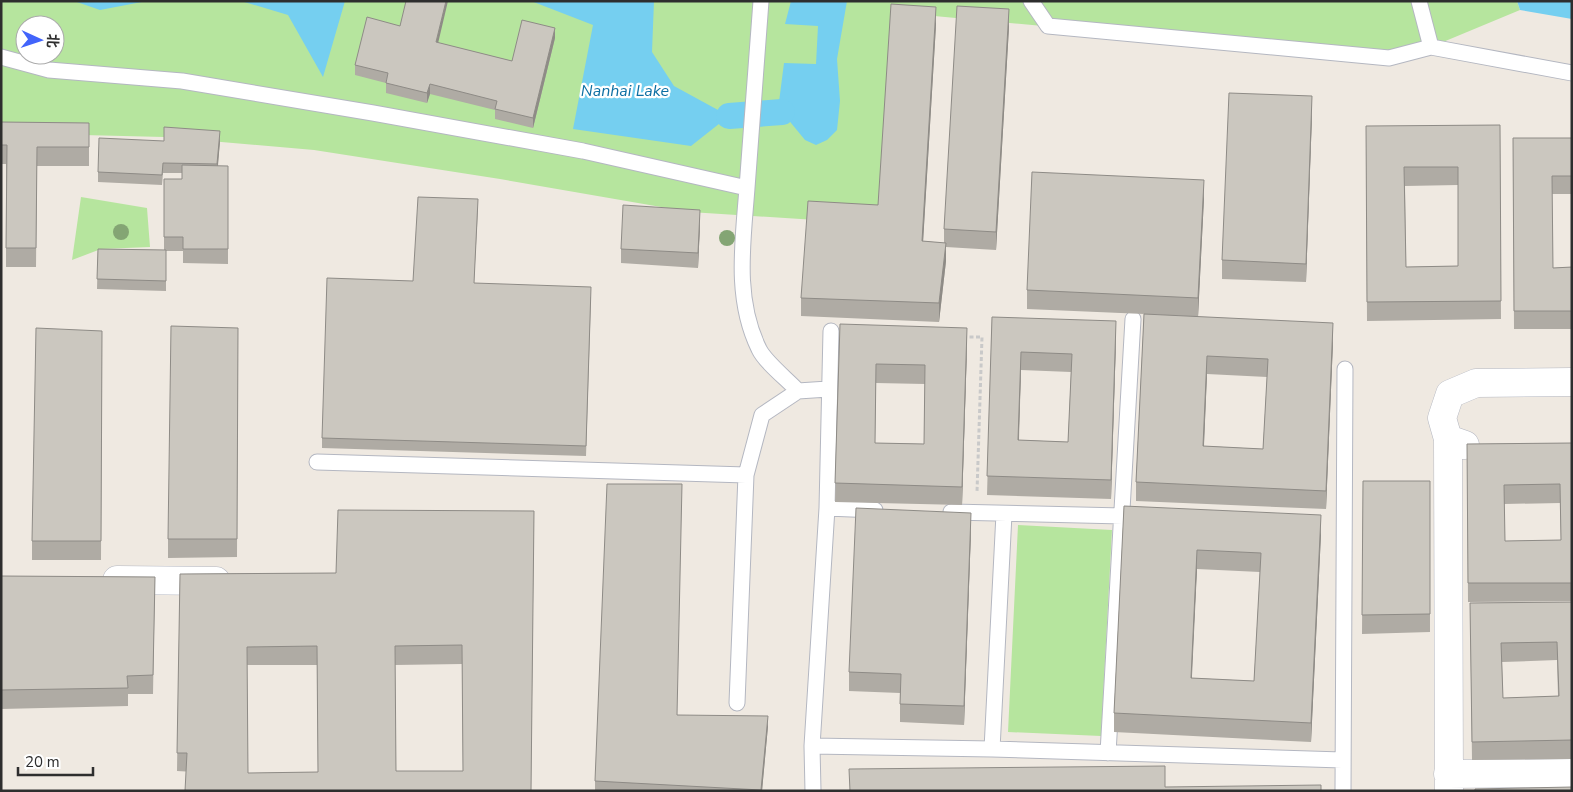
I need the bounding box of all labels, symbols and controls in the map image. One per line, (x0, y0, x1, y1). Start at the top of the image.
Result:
north arrow (15, 15, 65, 65)
text: 北 (43, 33, 62, 48)
water label: Nanhai Lake (581, 80, 670, 102)
scale bar (18, 744, 92, 776)
text: 20 m (25, 752, 60, 772)

